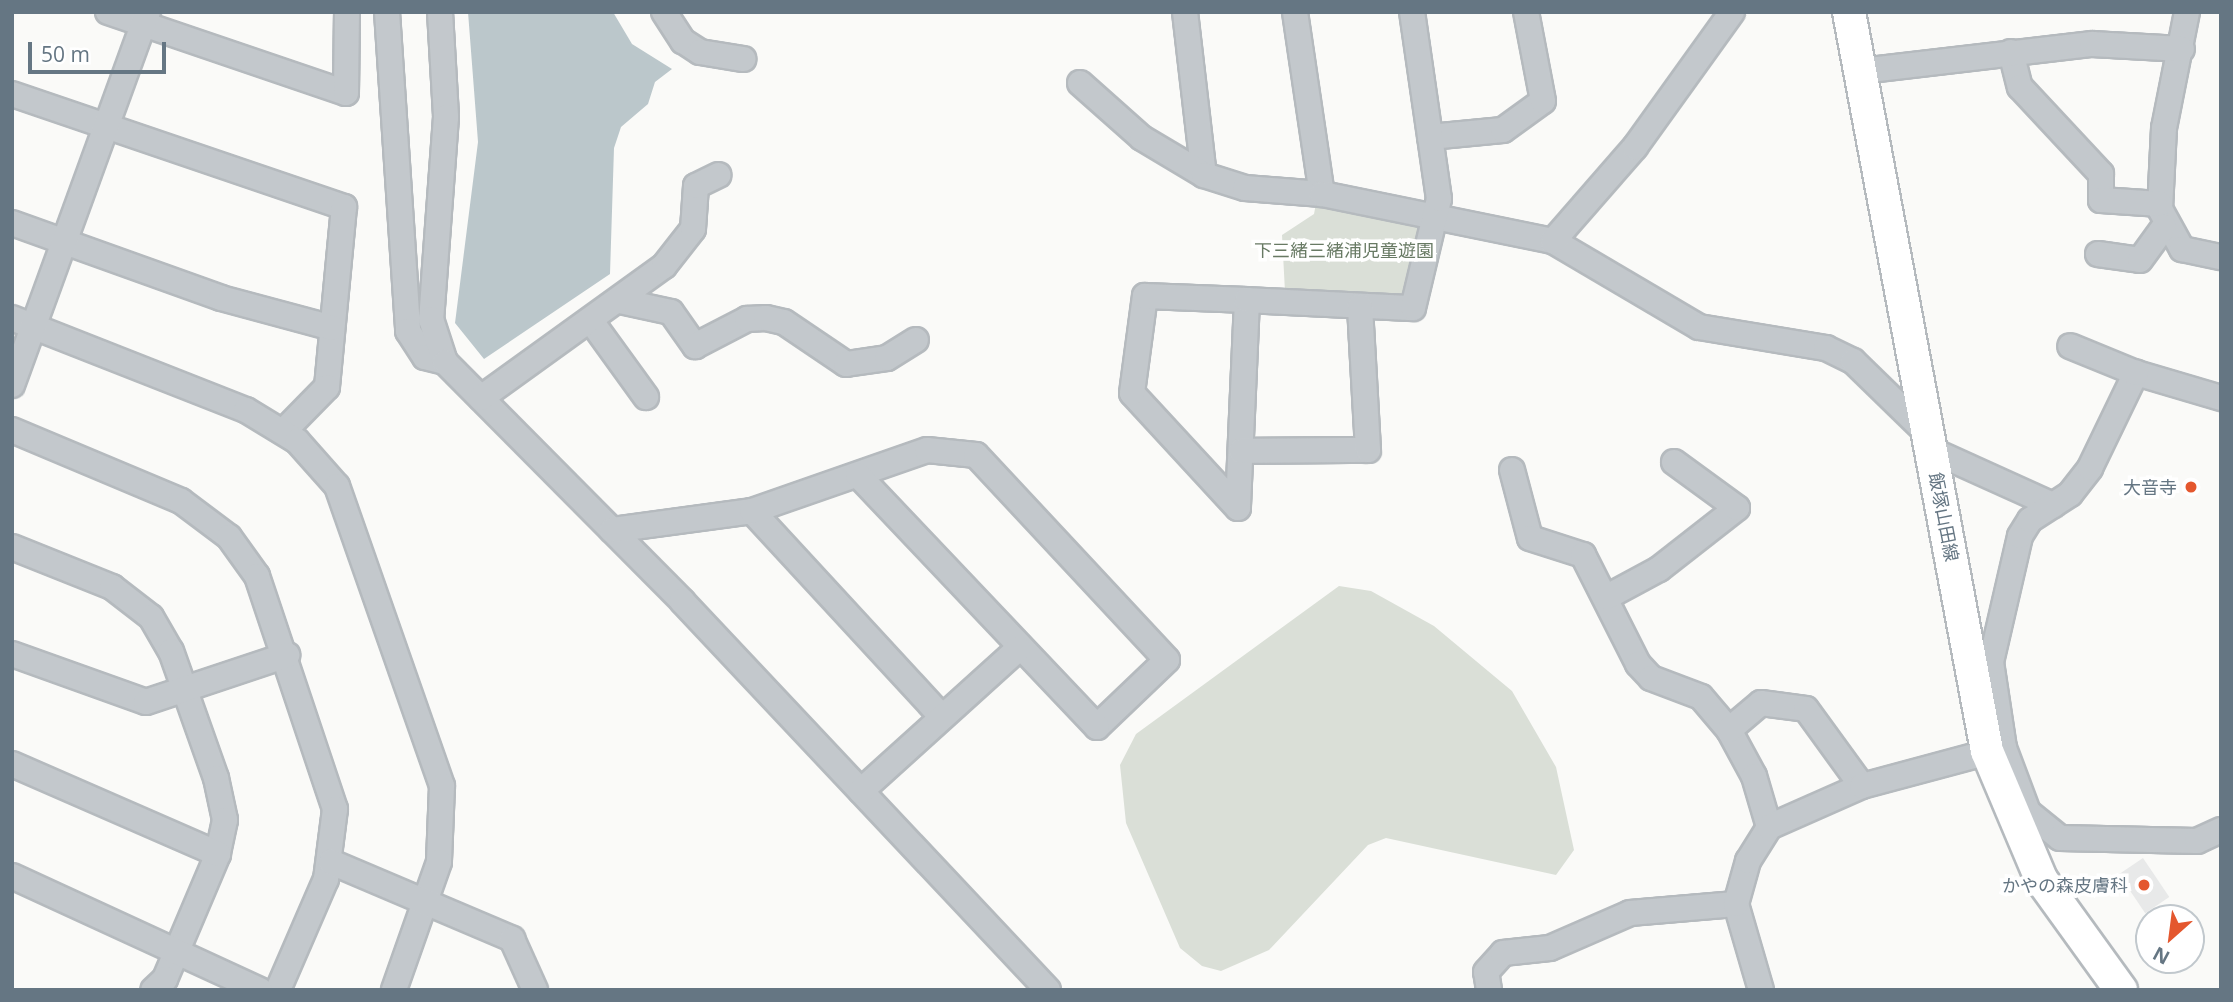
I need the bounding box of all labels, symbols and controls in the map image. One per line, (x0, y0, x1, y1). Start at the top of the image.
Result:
scale bar (32, 28, 170, 72)
text: 50 m (41, 40, 90, 68)
park label: 下三緒三緒浦児童遊園 (1254, 239, 1434, 261)
street label: 飯塚山田線 (1925, 471, 1963, 563)
place label: 大音寺 (2123, 476, 2177, 498)
marker: 大音寺 (2183, 479, 2199, 495)
place label: かやの森皮膚科 (2002, 874, 2128, 896)
marker: かやの森皮膚科 (2134, 875, 2154, 895)
north arrow (2135, 904, 2205, 974)
text: N (2148, 941, 2174, 971)

